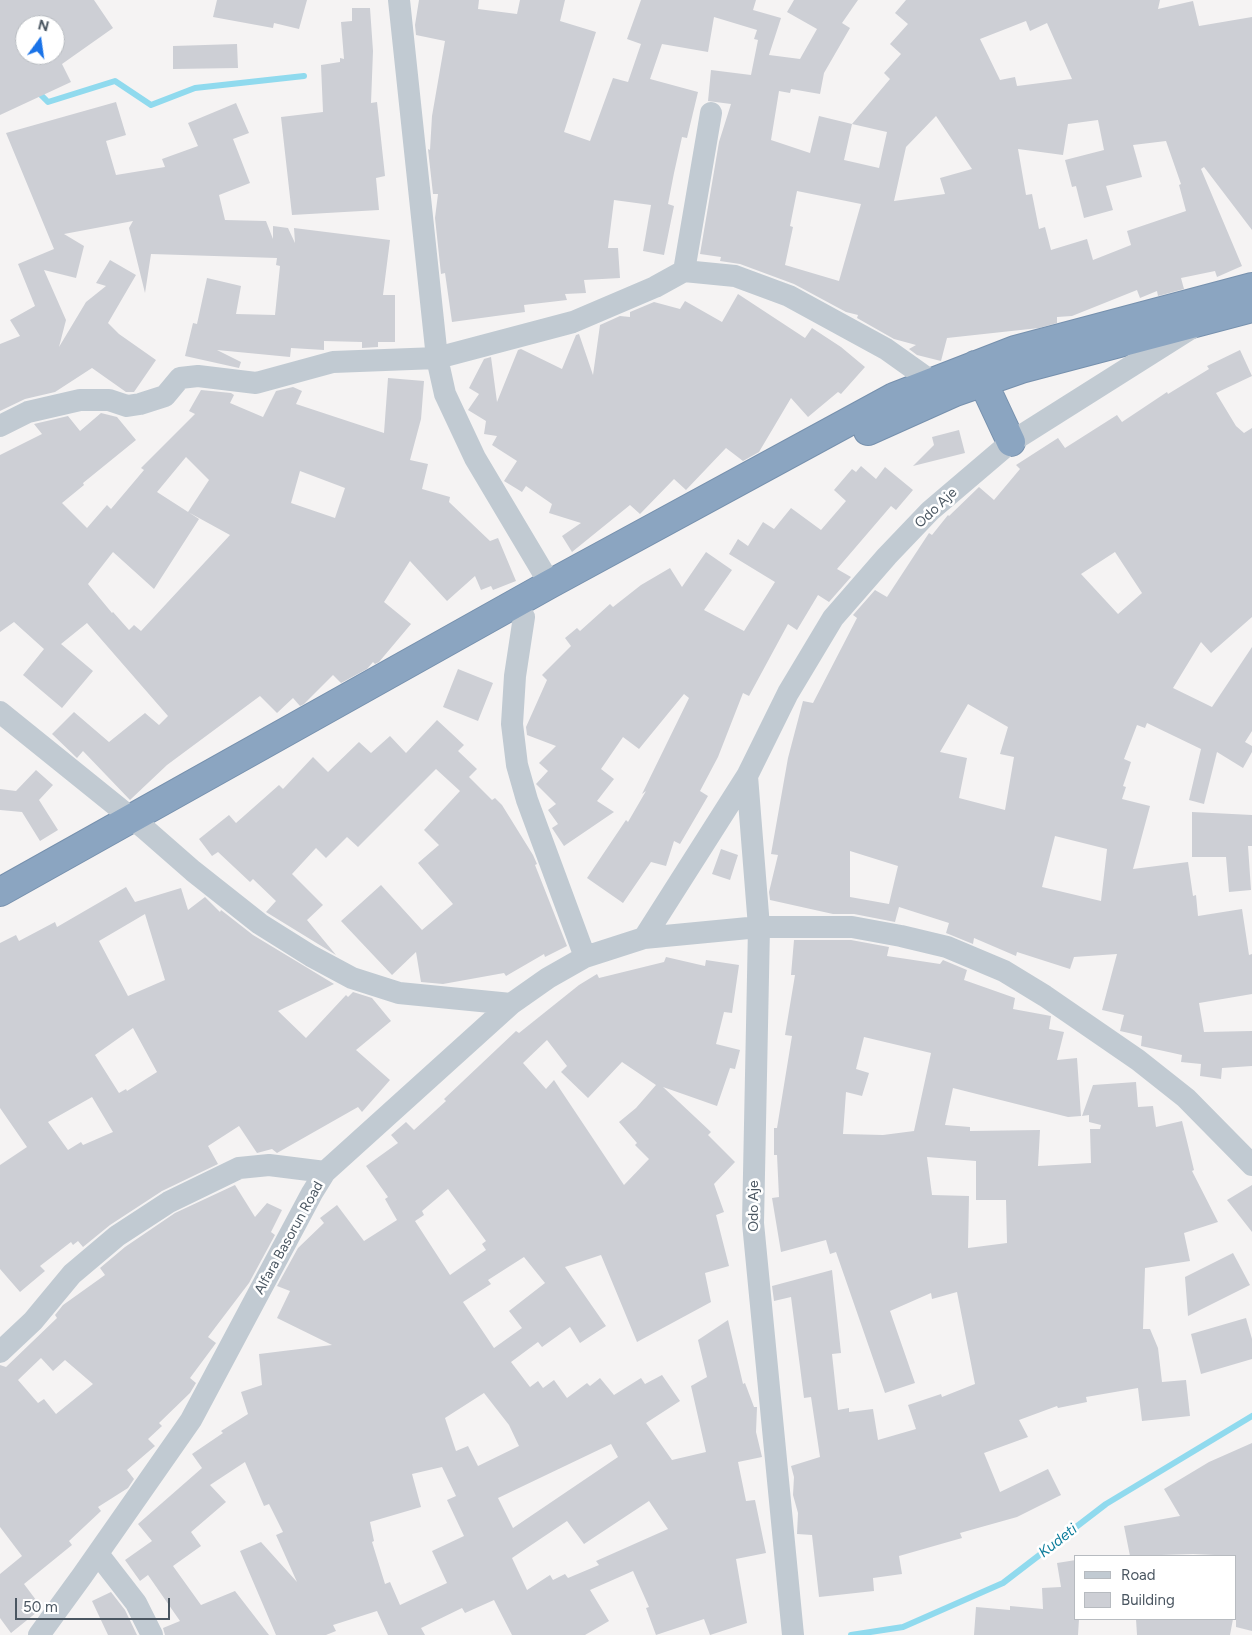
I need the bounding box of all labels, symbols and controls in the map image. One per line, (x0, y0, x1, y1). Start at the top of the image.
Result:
north arrow (15, 15, 65, 65)
text: N (36, 16, 51, 35)
street label: Odo Aje (911, 484, 961, 532)
street label: Alfara Basorun Road (251, 1179, 327, 1297)
street label: Odo Aje (746, 1180, 762, 1232)
water label: Kudeti (1035, 1520, 1081, 1562)
legend (1074, 1555, 1237, 1620)
text: Road (1121, 1566, 1156, 1584)
scale bar (18, 1588, 172, 1620)
text: Building (1121, 1591, 1175, 1609)
text: 50 m (23, 1598, 58, 1616)

